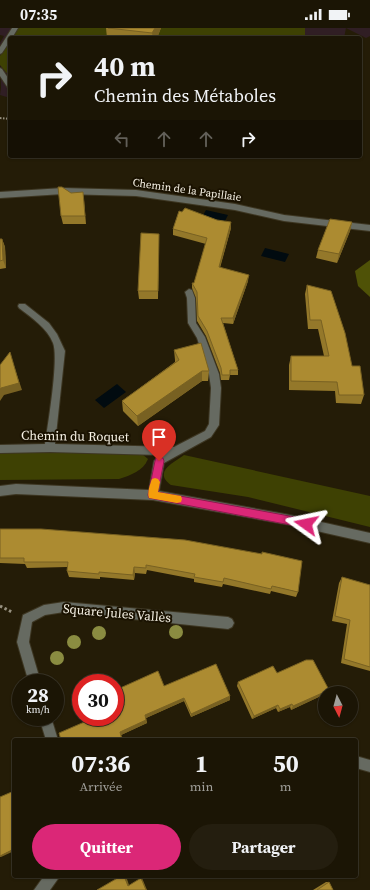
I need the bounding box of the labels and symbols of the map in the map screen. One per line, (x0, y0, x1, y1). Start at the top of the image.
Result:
street label: Chemin de la Papillaie (132, 175, 243, 205)
pin (142, 420, 176, 461)
street label: Chemin du Roquet (21, 427, 130, 445)
position arrow (285, 503, 327, 545)
street label: Square Jules Vallès (62, 600, 172, 626)
speed limit sign: 30 (72, 674, 124, 726)
north arrow (318, 686, 358, 726)

